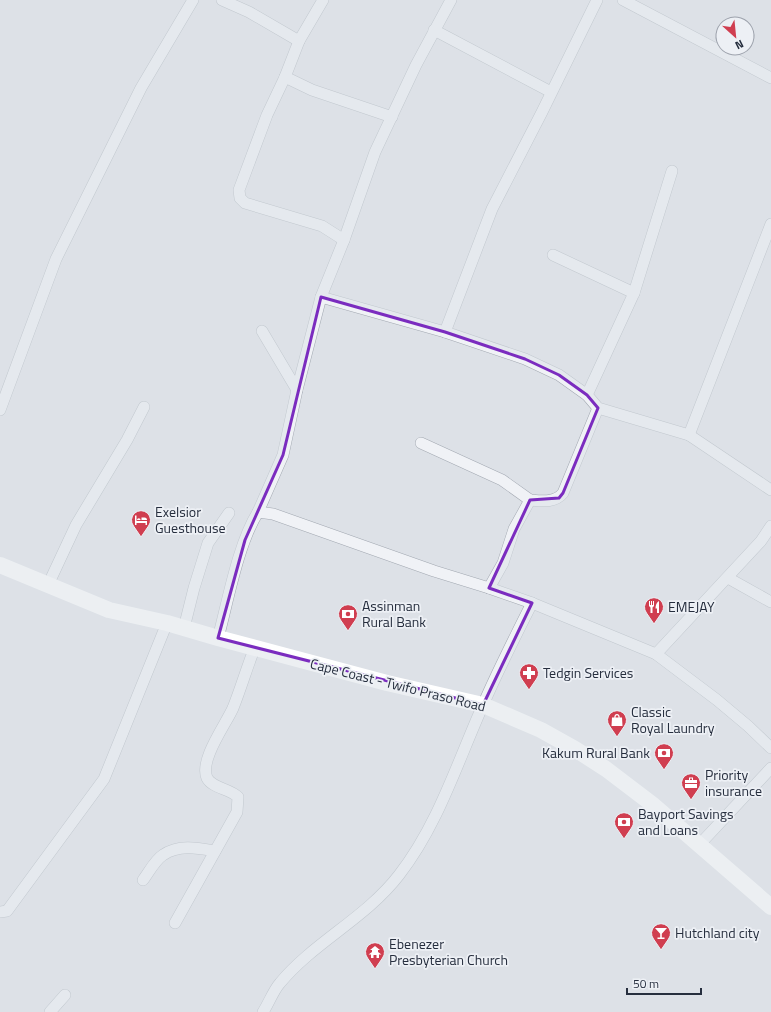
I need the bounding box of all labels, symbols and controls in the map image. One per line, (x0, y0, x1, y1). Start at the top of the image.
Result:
north arrow (715, 16, 755, 56)
text: N (733, 36, 747, 54)
place label: Exelsior Guesthouse (155, 501, 225, 538)
hotel icon: Exelsior Guesthouse (130, 509, 152, 537)
place label: Assinman Rural Bank (362, 595, 426, 632)
restaurant icon: EMEJAY (643, 596, 665, 624)
place label: EMEJAY (668, 596, 715, 617)
bank icon: Assinman Rural Bank (337, 603, 359, 631)
street label: Cape Coast - Twifo Praso Road (308, 653, 488, 717)
pharmacy icon: Tedgin Services (518, 662, 540, 690)
place label: Tedgin Services (543, 662, 633, 683)
place label: Classic Royal Laundry (631, 701, 715, 738)
shop icon: Classic Royal Laundry (606, 709, 628, 737)
place label: Kakum Rural Bank (542, 742, 650, 763)
bank icon: Kakum Rural Bank (653, 742, 675, 770)
place label: Priority insurance (705, 764, 762, 801)
office icon: Priority insurance (680, 772, 702, 800)
place label: Bayport Savings and Loans (638, 803, 734, 840)
bank icon: Bayport Savings and Loans (613, 811, 635, 839)
bar icon: Hutchland city (650, 922, 672, 950)
place label: Hutchland city (675, 922, 760, 943)
place label: Ebenezer Presbyterian Church (389, 933, 508, 970)
temple icon: Ebenezer Presbyterian Church (364, 941, 386, 969)
scale bar (627, 970, 701, 996)
text: 50 m (633, 974, 659, 993)

